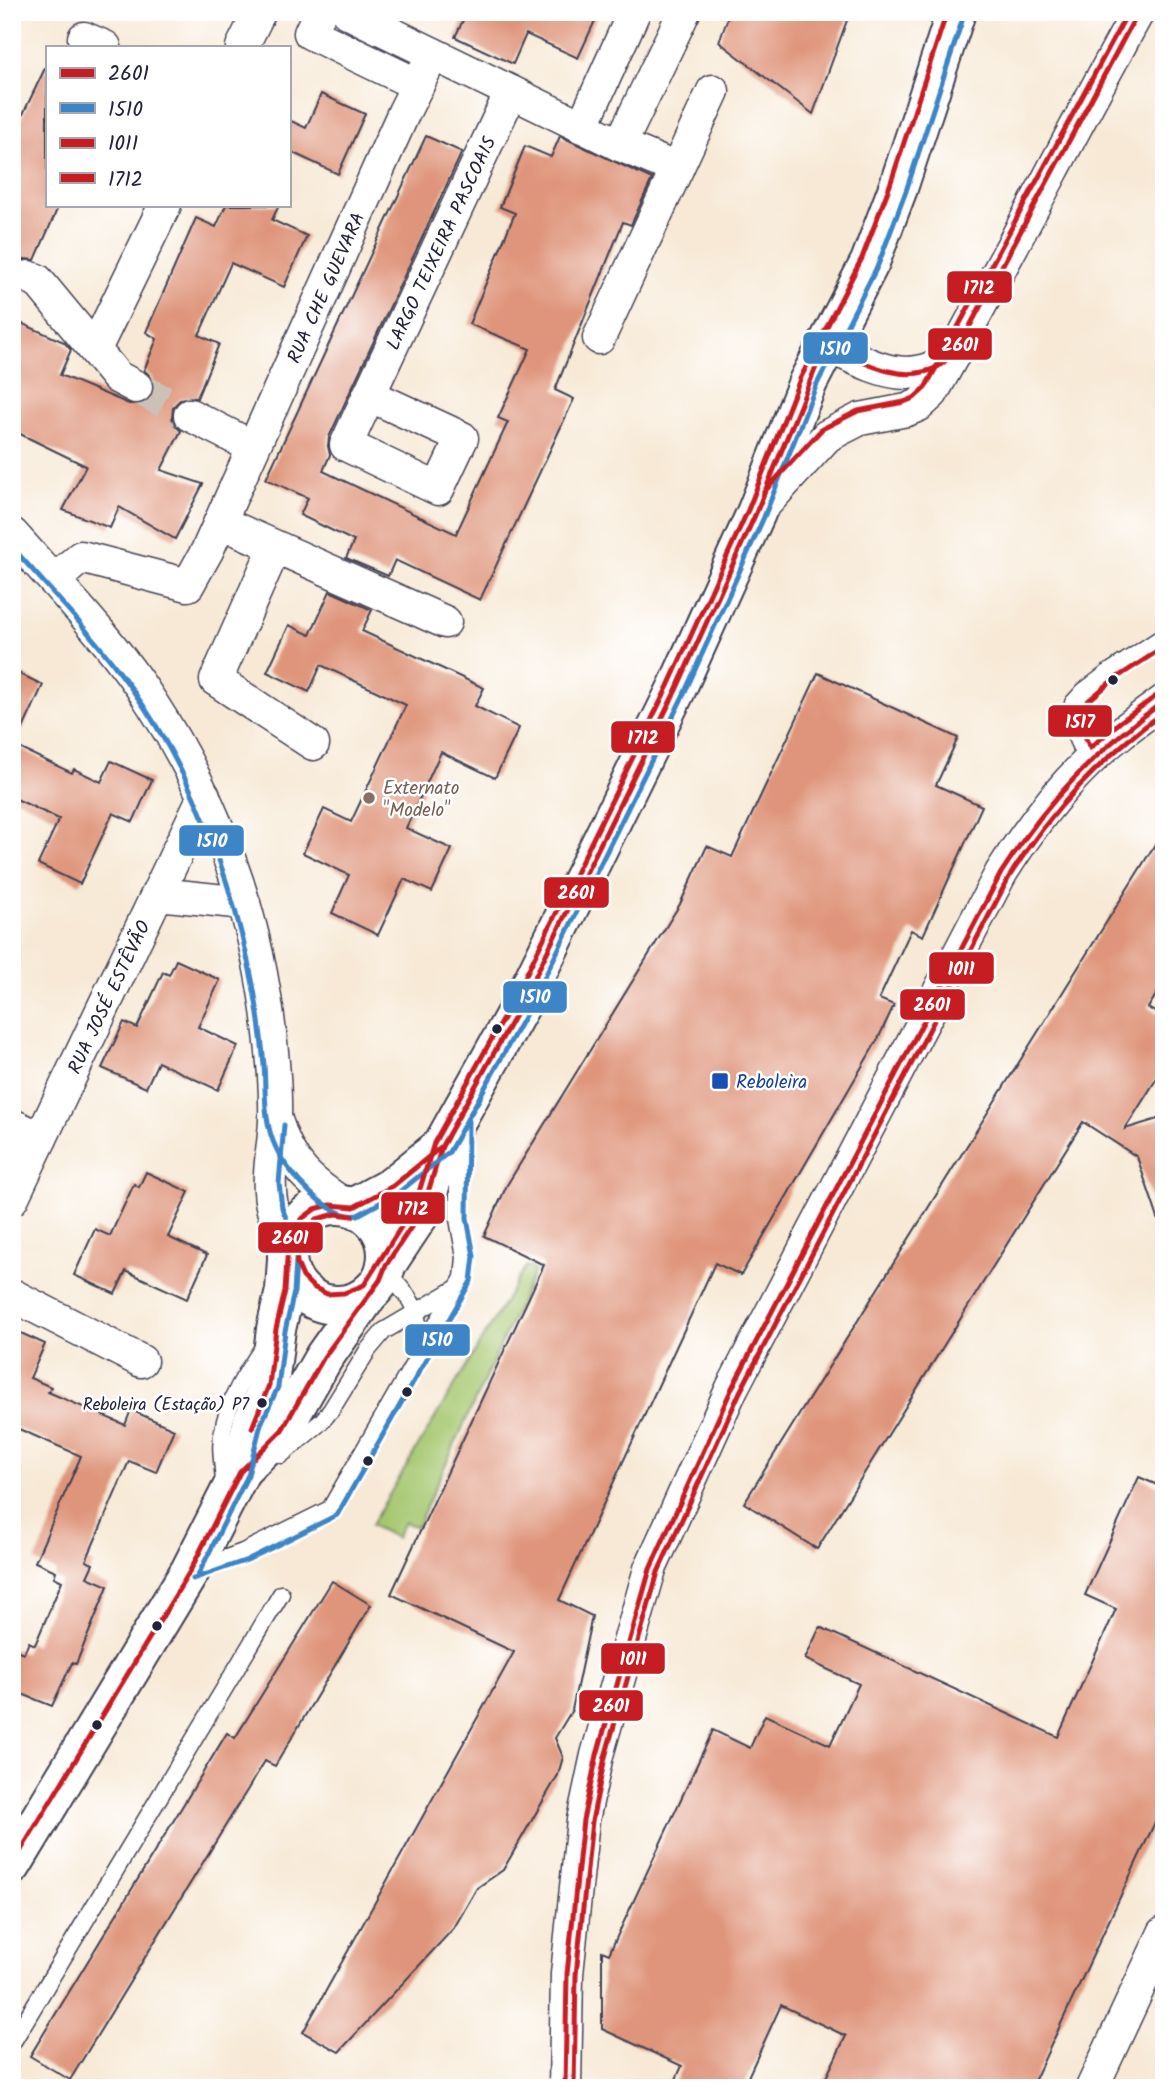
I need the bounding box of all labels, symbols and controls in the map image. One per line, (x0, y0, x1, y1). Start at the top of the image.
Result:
legend (46, 46, 290, 206)
text: 2601 (108, 58, 149, 91)
text: 1510 (108, 94, 143, 127)
text: 1011 (108, 128, 138, 161)
street label: LARGO TEIXEIRA PASCOAIS (379, 132, 505, 356)
text: 1712 (108, 164, 143, 197)
street label: RUA CHE GUEVARA (280, 208, 374, 369)
line badge: 1712 (946, 270, 1013, 304)
text: 1712 (963, 274, 995, 304)
line badge: 2601 (927, 327, 993, 361)
line badge: 1510 (802, 331, 869, 365)
text: 2601 (942, 331, 979, 361)
text: 1510 (820, 335, 851, 365)
unlabelled marker (1106, 673, 1120, 687)
line badge: 1517 (1047, 704, 1113, 738)
text: 1517 (1065, 708, 1096, 738)
line badge: 1712 (610, 720, 676, 754)
text: 1712 (627, 724, 659, 754)
place label: Externato "Modelo" (383, 774, 459, 826)
marker: Externato "Modelo" (361, 790, 377, 806)
line badge: 1510 (178, 824, 245, 857)
text: 1510 (197, 827, 228, 857)
line badge: 2601 (543, 876, 610, 909)
text: 2601 (558, 879, 595, 909)
street label: RUA JOSÉ ESTÊVÃO (61, 916, 160, 1079)
line badge: 1011 (928, 951, 995, 985)
text: 1011 (948, 955, 975, 985)
line badge: 1510 (502, 980, 568, 1014)
text: 1510 (520, 983, 551, 1013)
line badge: 2601 (899, 988, 966, 1021)
text: 2601 (914, 991, 951, 1021)
unlabelled marker (490, 1022, 504, 1036)
place label: Reboleira (736, 1068, 807, 1098)
marker: Reboleira (710, 1071, 730, 1091)
line badge: 1712 (380, 1191, 446, 1225)
text: 1712 (397, 1195, 429, 1225)
line badge: 2601 (257, 1221, 324, 1254)
text: 2601 (272, 1224, 309, 1254)
line badge: 1510 (404, 1323, 471, 1357)
text: 1510 (422, 1326, 453, 1356)
unlabelled marker (400, 1385, 414, 1399)
place label: Reboleira (Estação) P7 (83, 1392, 250, 1419)
marker: Reboleira (Estação) P7 (255, 1396, 269, 1410)
unlabelled marker (361, 1454, 375, 1468)
unlabelled marker (150, 1619, 164, 1633)
line badge: 1011 (600, 1642, 666, 1675)
text: 1011 (620, 1645, 647, 1675)
line badge: 2601 (578, 1689, 644, 1722)
text: 2601 (593, 1692, 630, 1722)
unlabelled marker (90, 1718, 104, 1732)

